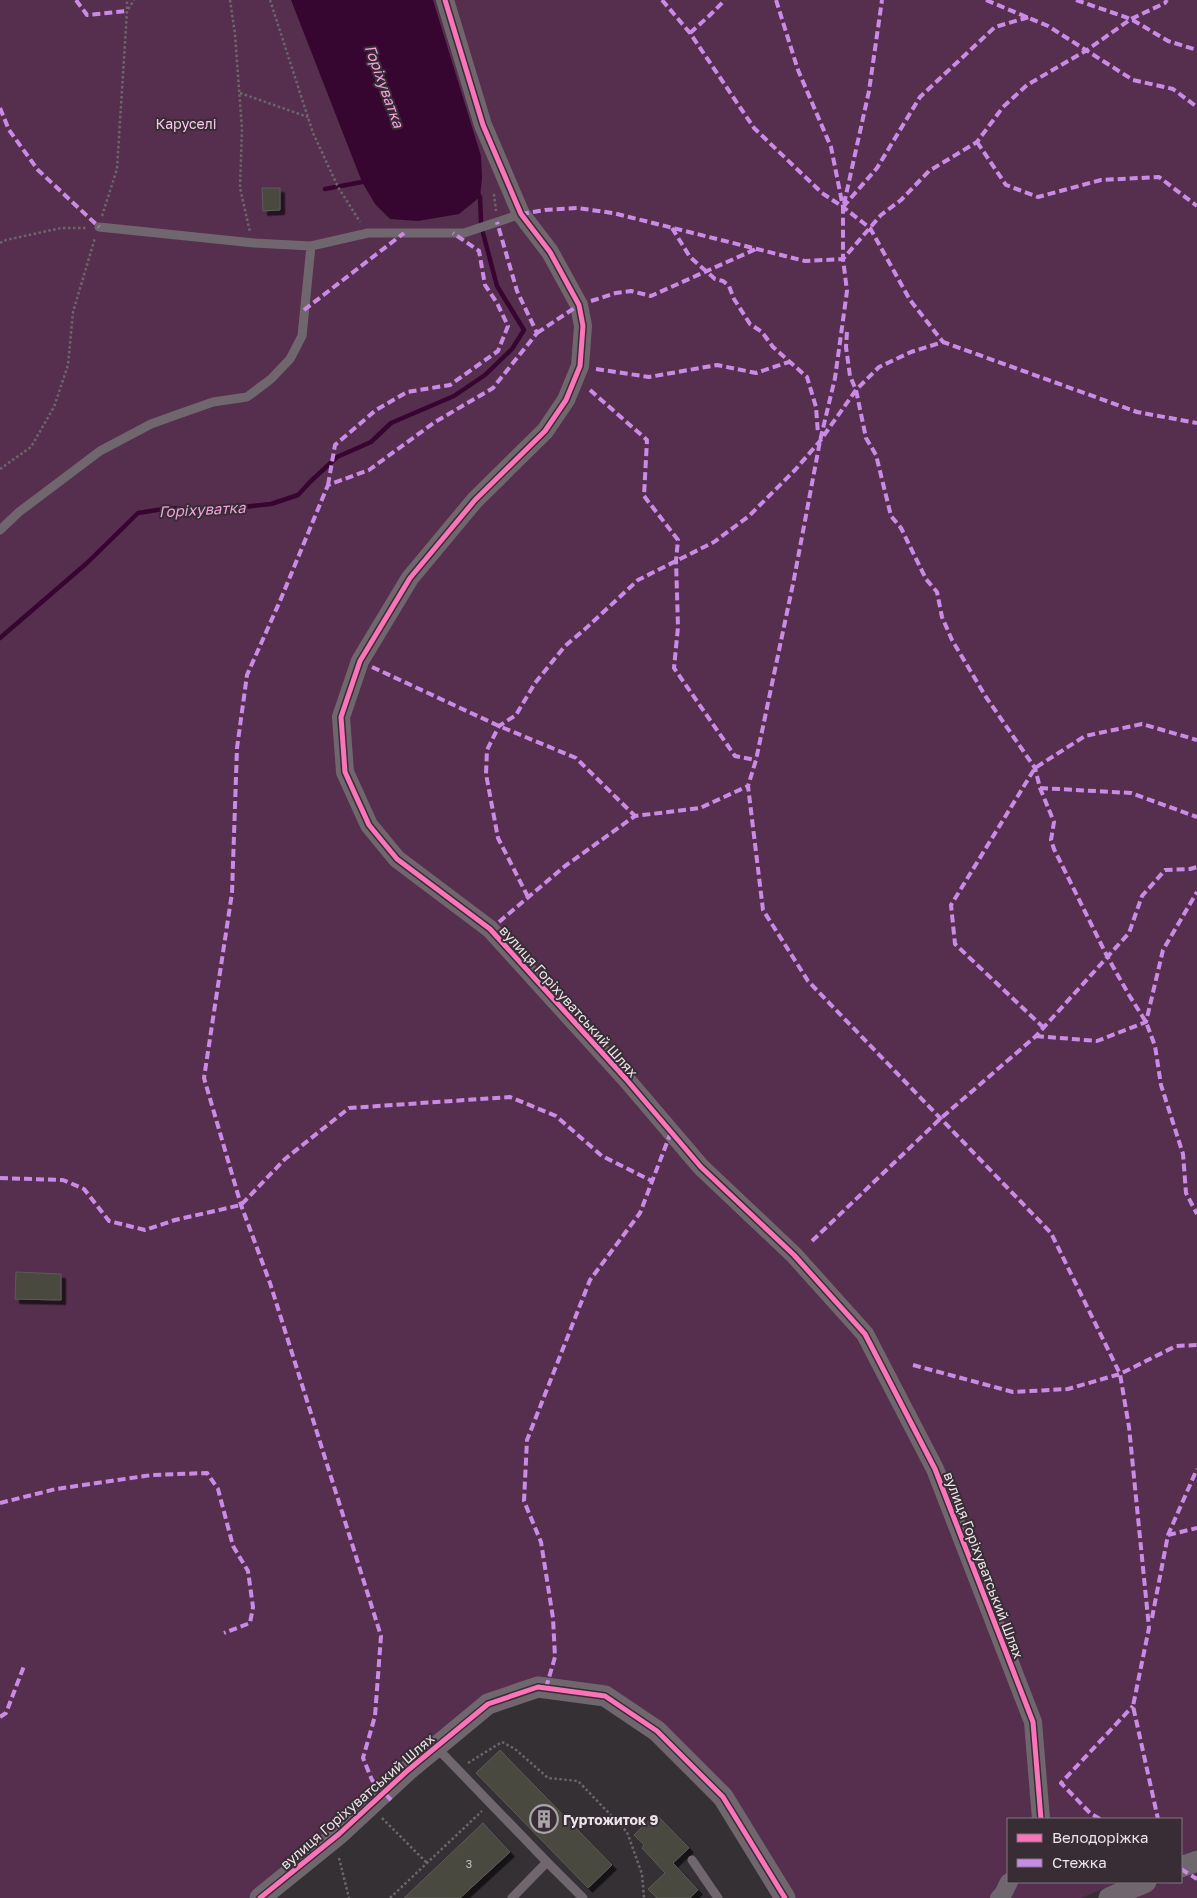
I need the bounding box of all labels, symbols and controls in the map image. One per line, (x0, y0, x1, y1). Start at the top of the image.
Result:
water label: Горіхуватка (361, 42, 408, 131)
park label: Каруселі (155, 115, 217, 132)
water label: Горіхуватка (158, 498, 246, 521)
street label: вулиця Горіхуватський Шлях (496, 922, 642, 1081)
street label: вулиця Горіхуватський Шлях (941, 1469, 1028, 1661)
street label: вулиця Горіхуватський Шлях (277, 1729, 438, 1873)
building icon: Гуртожиток 9 (529, 1804, 559, 1834)
place label: Гуртожиток 9 (563, 1811, 659, 1828)
legend (1007, 1818, 1182, 1883)
text: Велодоріжка (1052, 1828, 1149, 1846)
text: Стежка (1052, 1853, 1107, 1871)
house number: 3 (466, 1857, 472, 1870)

